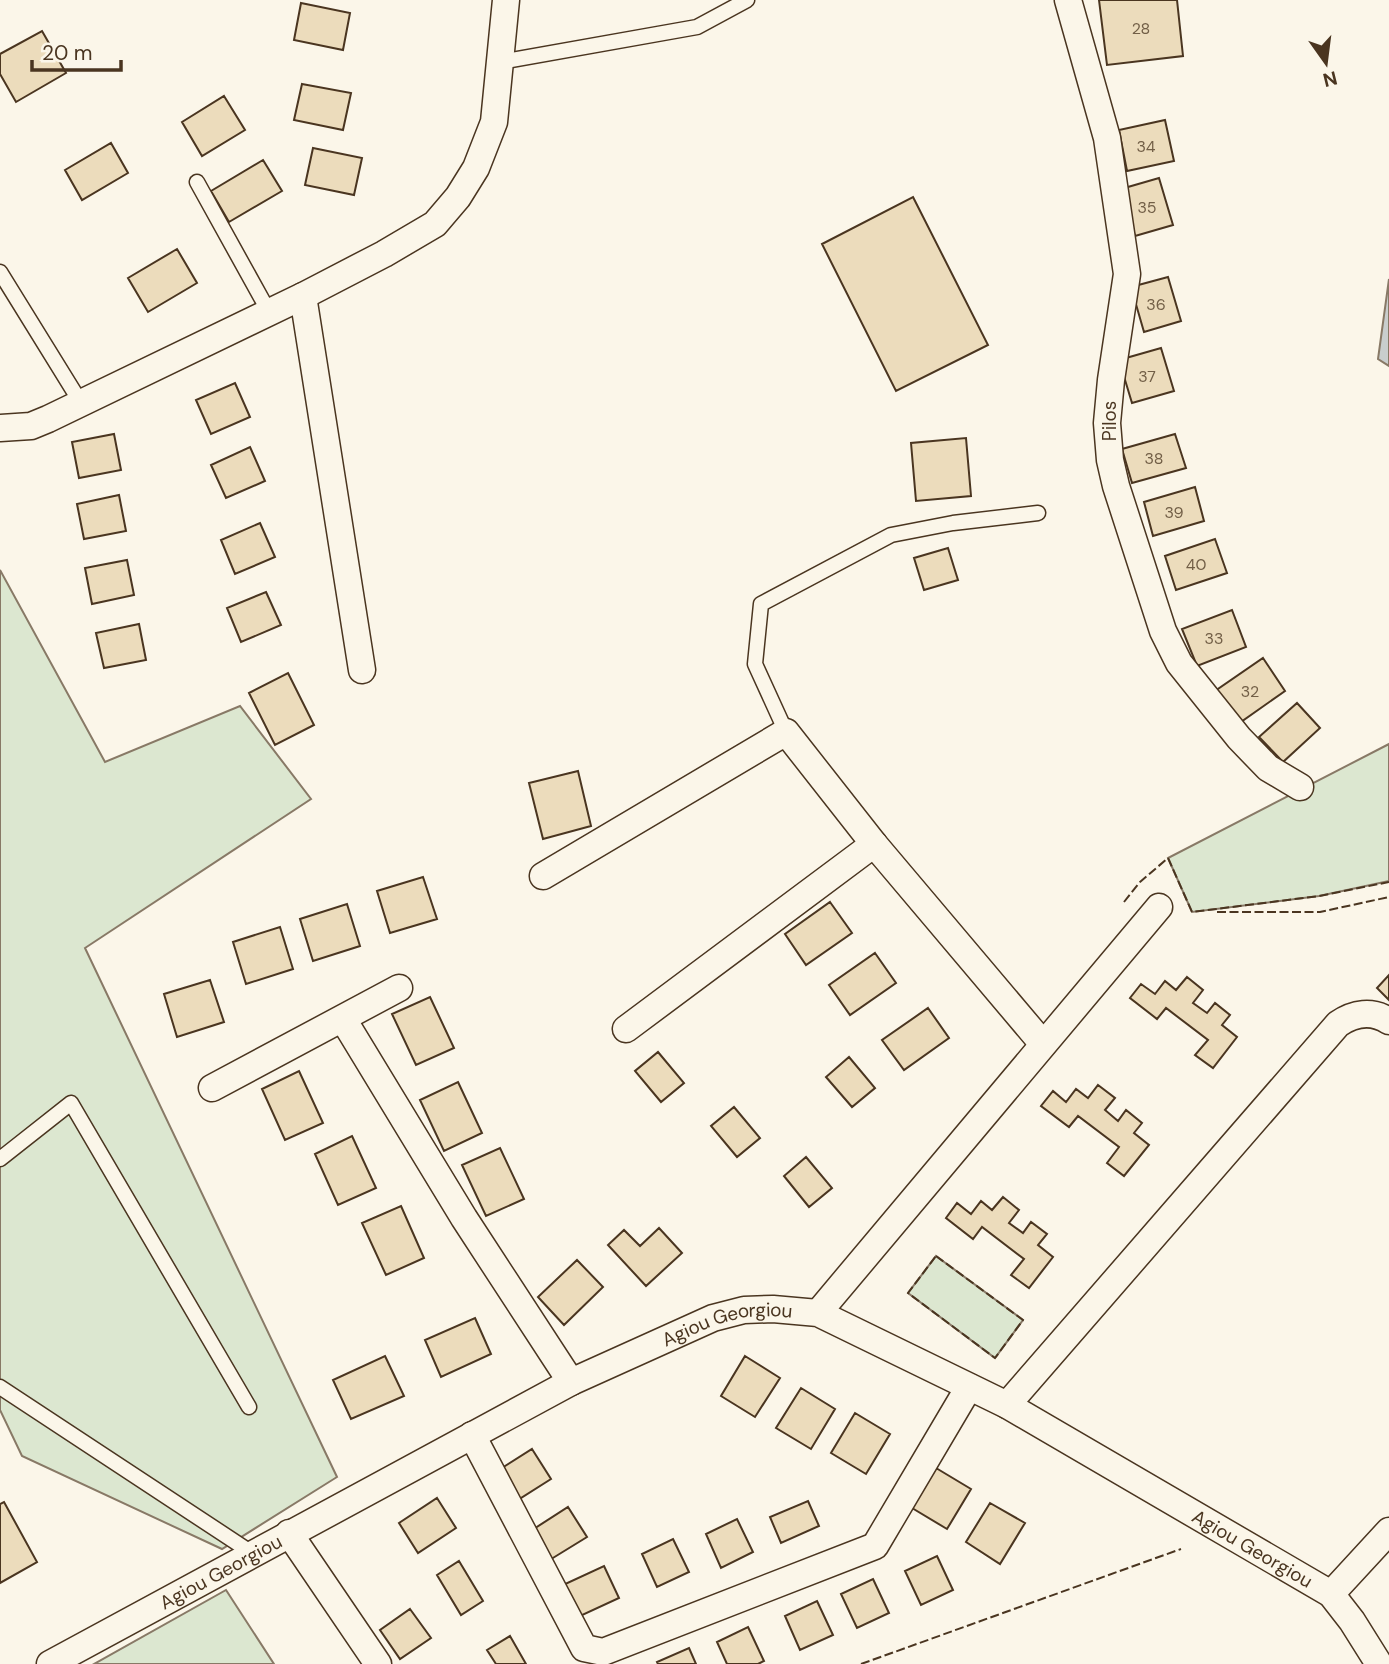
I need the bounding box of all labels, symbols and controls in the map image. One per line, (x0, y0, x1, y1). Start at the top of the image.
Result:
house number: 28 (1132, 18, 1150, 39)
scale bar (32, 28, 121, 72)
north arrow (1291, 28, 1361, 98)
text: 20 m (42, 39, 93, 67)
text: N (1320, 65, 1340, 93)
house number: 34 (1136, 136, 1156, 157)
house number: 35 (1137, 197, 1157, 218)
house number: 36 (1146, 294, 1166, 315)
house number: 37 (1138, 366, 1156, 387)
street label: Pilos (1097, 401, 1122, 441)
house number: 38 (1144, 448, 1164, 469)
house number: 39 (1164, 502, 1184, 523)
house number: 40 (1186, 554, 1206, 575)
house number: 33 (1205, 628, 1223, 649)
house number: 32 (1241, 681, 1259, 702)
street label: Agiou Georgiou (658, 1296, 794, 1352)
street label: Agiou Georgiou (1188, 1503, 1318, 1593)
street label: Agiou Georgiou (155, 1528, 286, 1615)

